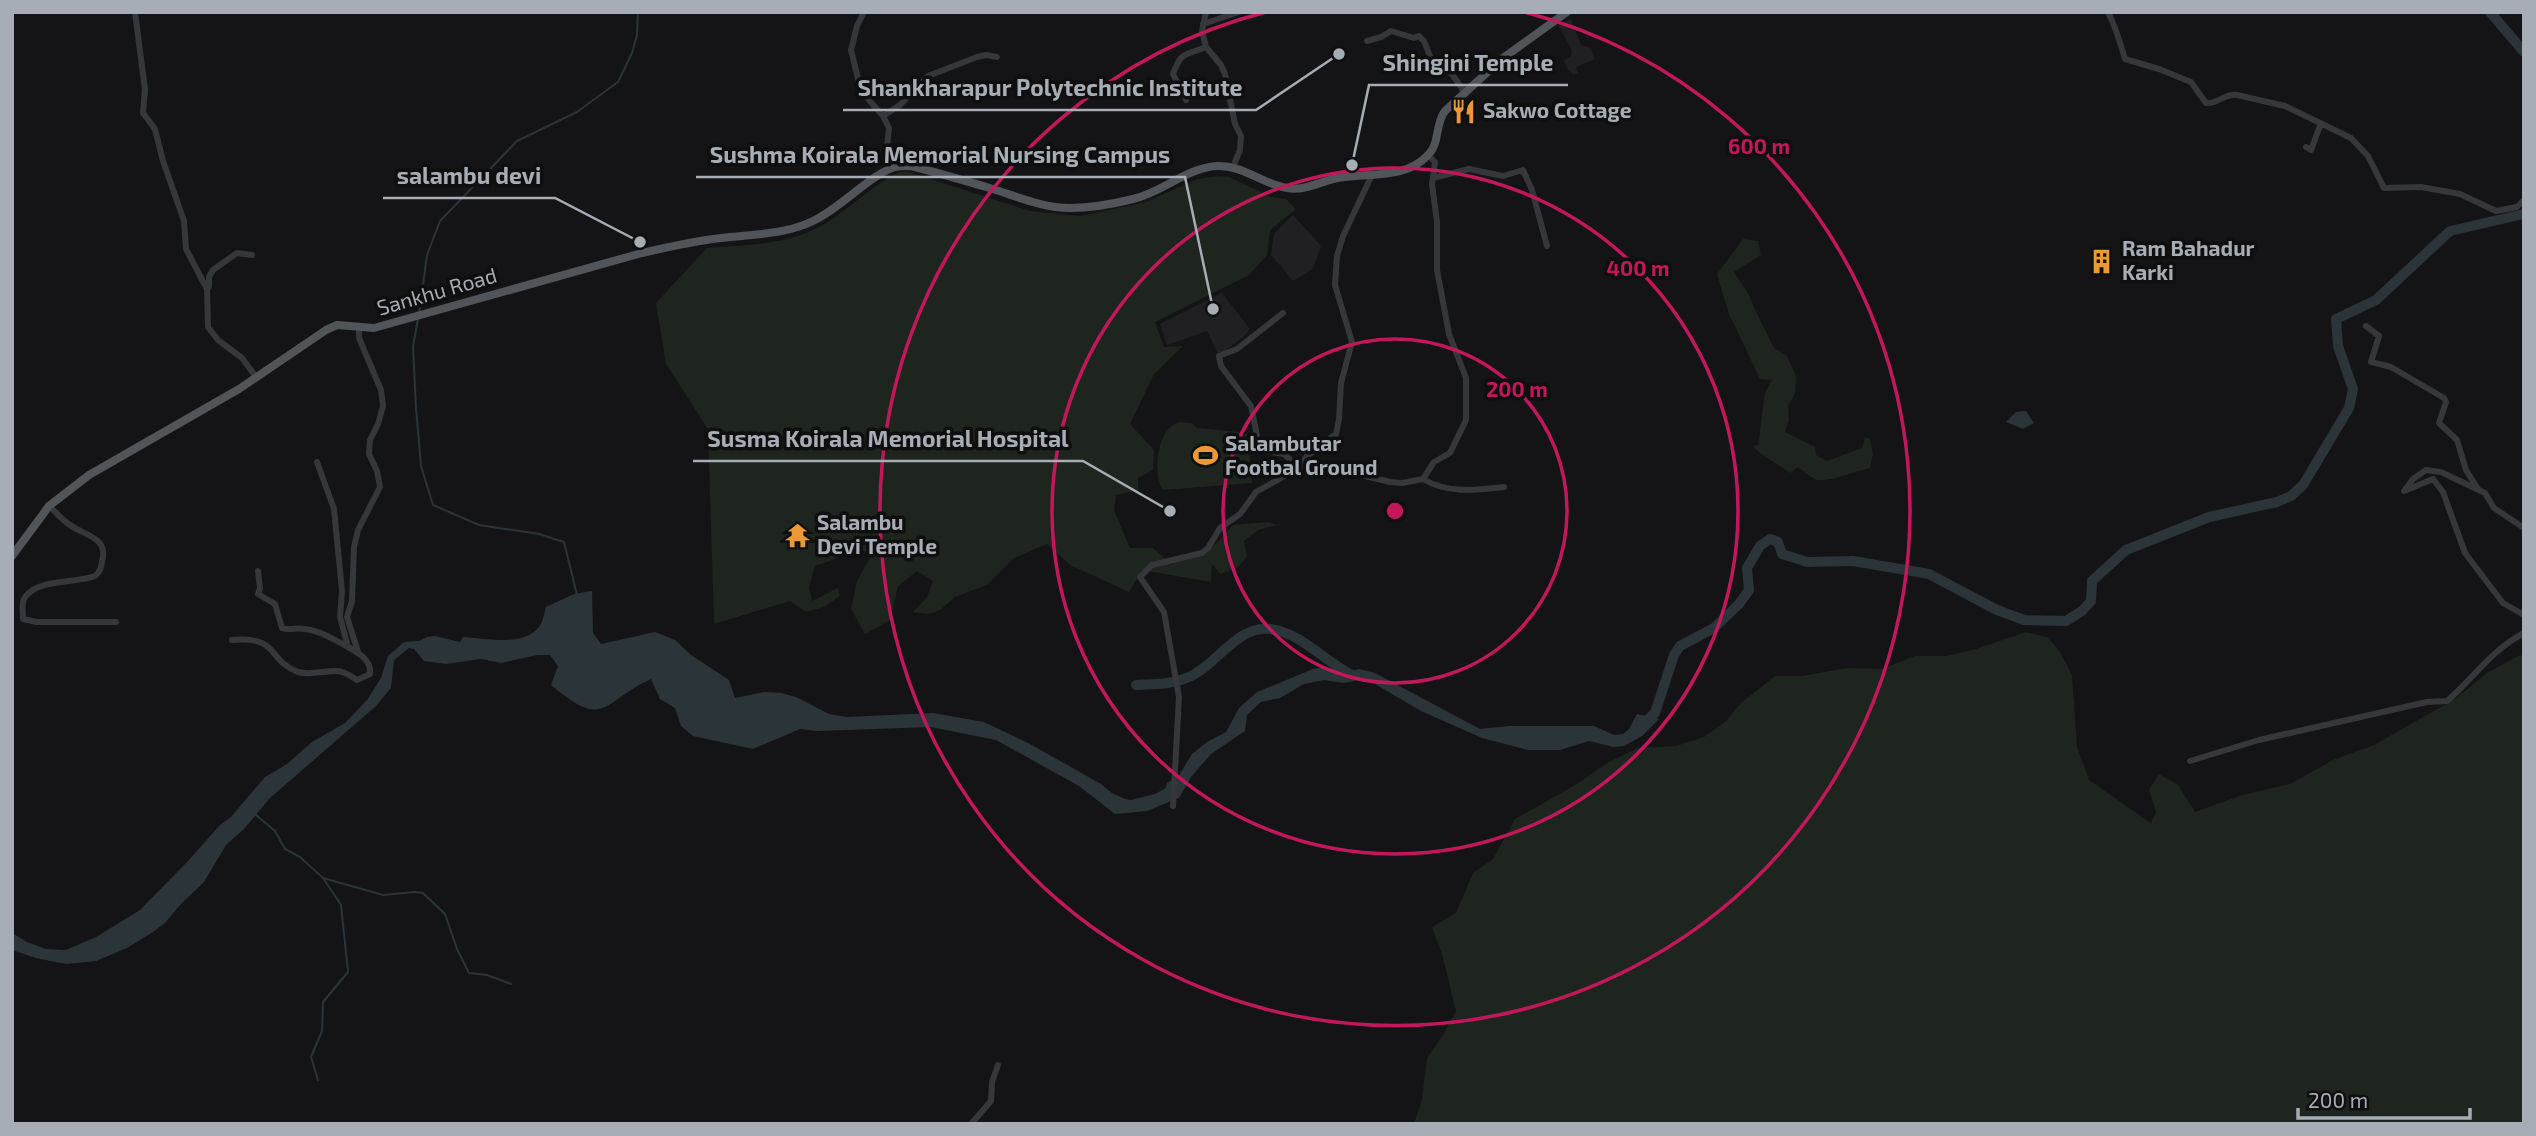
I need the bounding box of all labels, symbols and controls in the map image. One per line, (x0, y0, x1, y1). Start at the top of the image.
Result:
callout: Shingini Temple (1369, 41, 1568, 85)
text: Shingini Temple (1383, 48, 1553, 76)
callout: Shankharapur Polytechnic Institute (843, 66, 1256, 110)
text: Shankharapur Polytechnic Institute (857, 73, 1243, 101)
restaurant icon: Sakwo Cottage (1449, 97, 1477, 125)
place label: Sakwo Cottage (1483, 97, 1632, 122)
callout: Sushma Koirala Memorial Nursing Campus (696, 133, 1185, 177)
text: 600 m (1728, 133, 1790, 158)
text: Sushma Koirala Memorial Nursing Campus (710, 140, 1170, 168)
callout: salambu devi (383, 154, 555, 198)
text: salambu devi (397, 161, 541, 189)
place label: Ram Bahadur Karki (2122, 235, 2255, 284)
building icon: Ram Bahadur Karki (2088, 247, 2116, 275)
text: 400 m (1607, 255, 1669, 280)
street label: Sankhu Road (374, 262, 499, 320)
text: 200 m (1486, 376, 1548, 401)
callout: Susma Koirala Memorial Hospital (693, 417, 1083, 461)
text: Susma Koirala Memorial Hospital (707, 424, 1069, 452)
place label: Salambutar Footbal Ground (1225, 430, 1378, 479)
sports icon: Salambutar Footbal Ground (1191, 442, 1219, 470)
centre of rings (1383, 499, 1407, 523)
place label: Salambu Devi Temple (817, 509, 937, 558)
temple icon: Salambu Devi Temple (783, 521, 811, 549)
scale bar (2298, 1076, 2470, 1120)
text: 200 m (2308, 1087, 2368, 1112)

